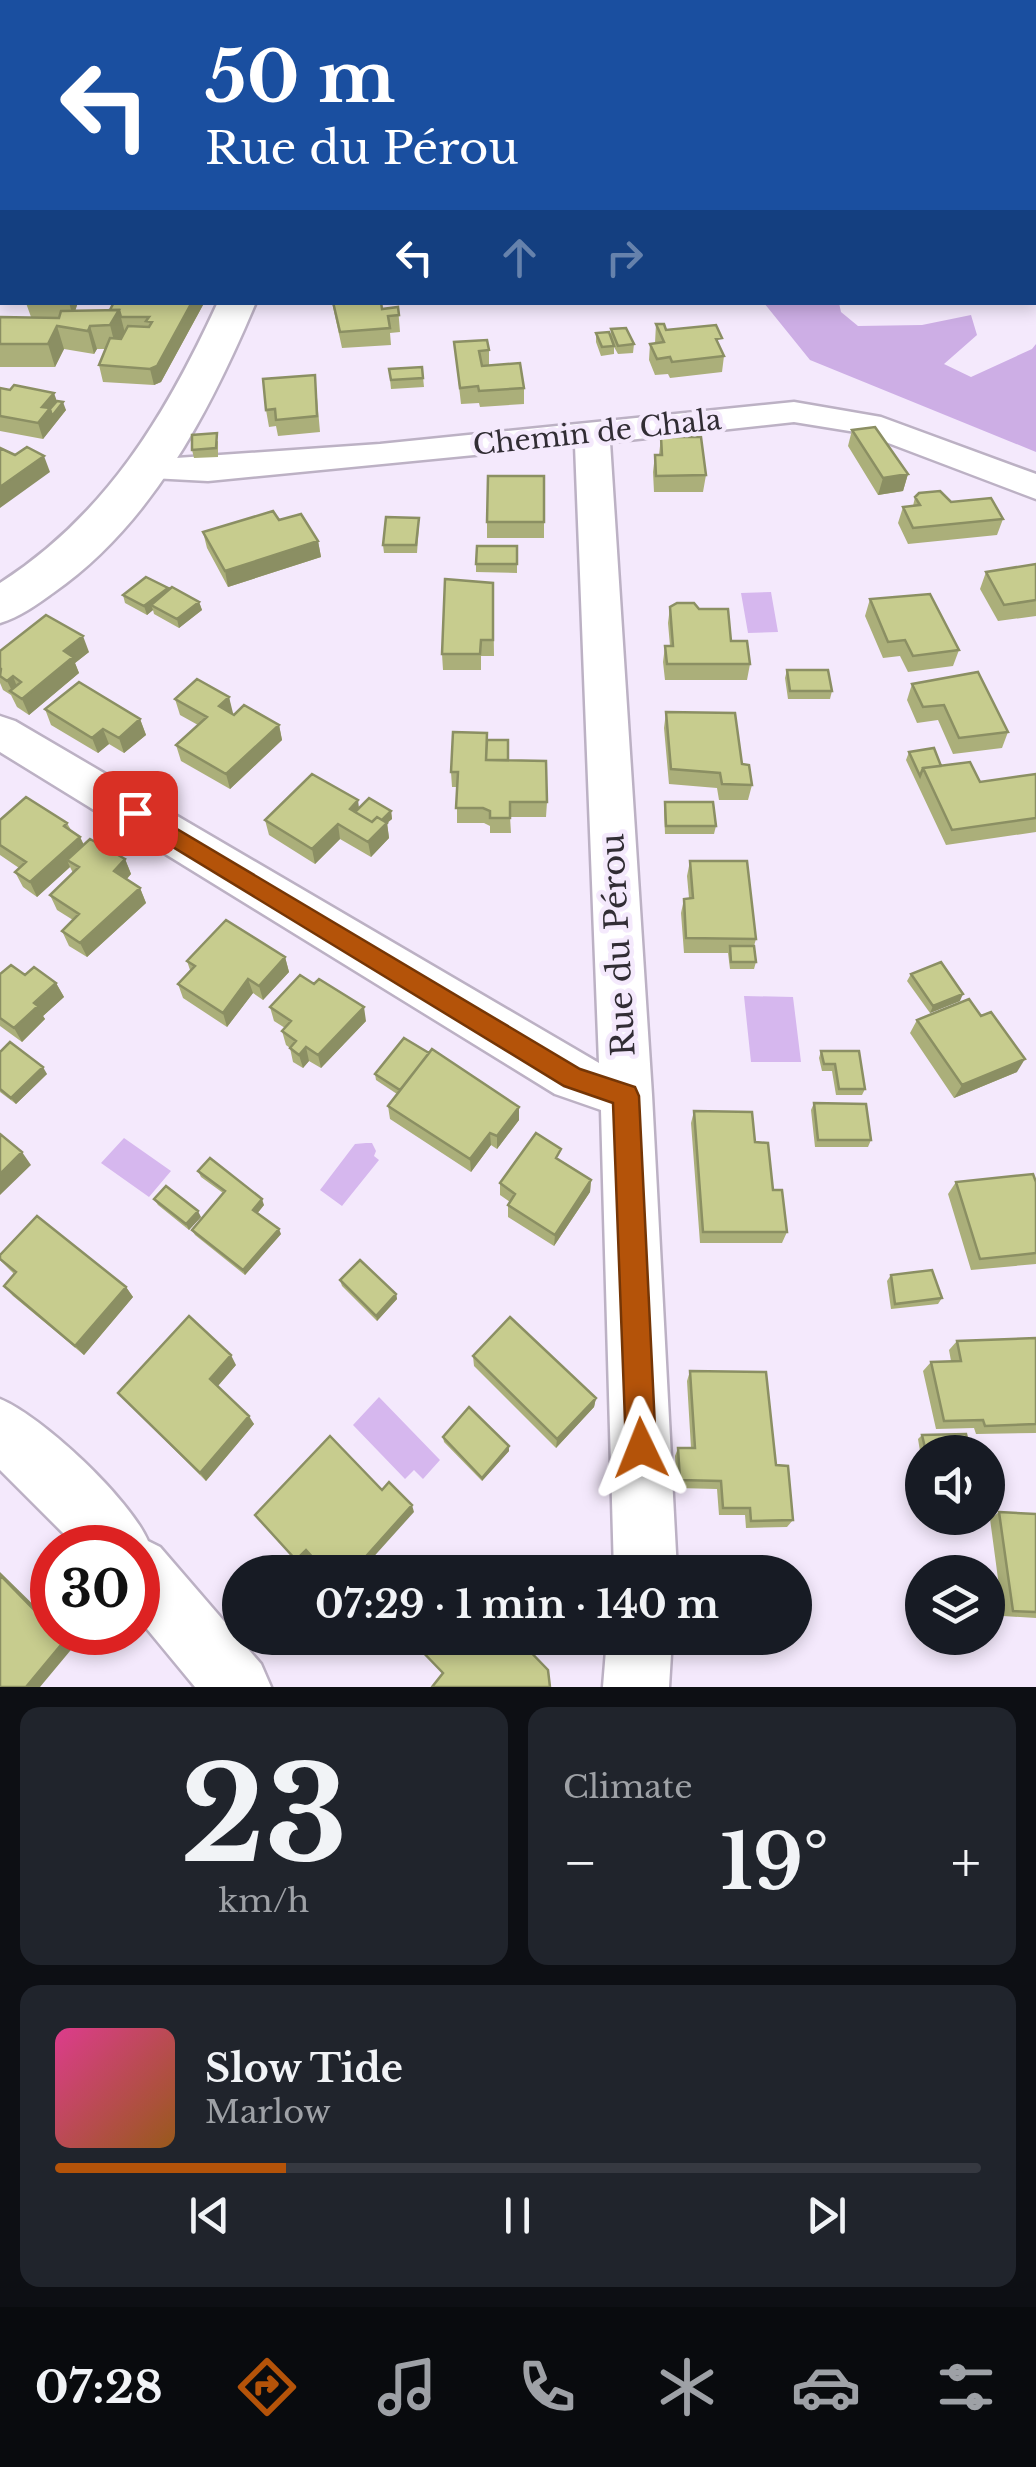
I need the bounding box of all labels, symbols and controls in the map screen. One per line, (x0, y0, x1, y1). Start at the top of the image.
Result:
text: 50 m (205, 34, 396, 121)
icon: left (40, 40, 170, 170)
text: Rue du Pérou (205, 120, 519, 176)
icon: left (387, 230, 442, 285)
icon: ahead (492, 230, 547, 285)
icon: right (597, 230, 652, 285)
street label: Chemin de Chala (471, 402, 723, 463)
pin (93, 771, 178, 856)
icon: arrive (108, 786, 163, 841)
street label: Rue du Pérou (592, 833, 644, 1057)
position arrow (589, 1396, 693, 1500)
map controls (905, 1435, 1005, 1655)
button: sound (905, 1435, 1005, 1535)
speed limit sign: 30 (30, 1525, 160, 1655)
button: layers (905, 1555, 1005, 1655)
text: 07:29 · 1 min · 140 m (315, 1581, 719, 1628)
text: 23 (180, 1735, 348, 1896)
text: Climate (563, 1767, 692, 1807)
text: 19° (720, 1816, 828, 1909)
text: − (563, 1829, 598, 1897)
text: + (951, 1829, 981, 1897)
text: km/h (219, 1881, 309, 1921)
text: Slow Tide (205, 2045, 403, 2092)
text: Marlow (205, 2092, 331, 2132)
icon: previous (182, 2188, 237, 2243)
icon: pause (490, 2188, 545, 2243)
icon: next (799, 2188, 854, 2243)
icon: directions (232, 2352, 302, 2422)
icon: music (372, 2352, 442, 2422)
icon: phone (512, 2352, 582, 2422)
icon: climate (652, 2352, 722, 2422)
icon: car (791, 2352, 861, 2422)
icon: filters (931, 2352, 1001, 2422)
text: 07:28 (35, 2359, 163, 2415)

